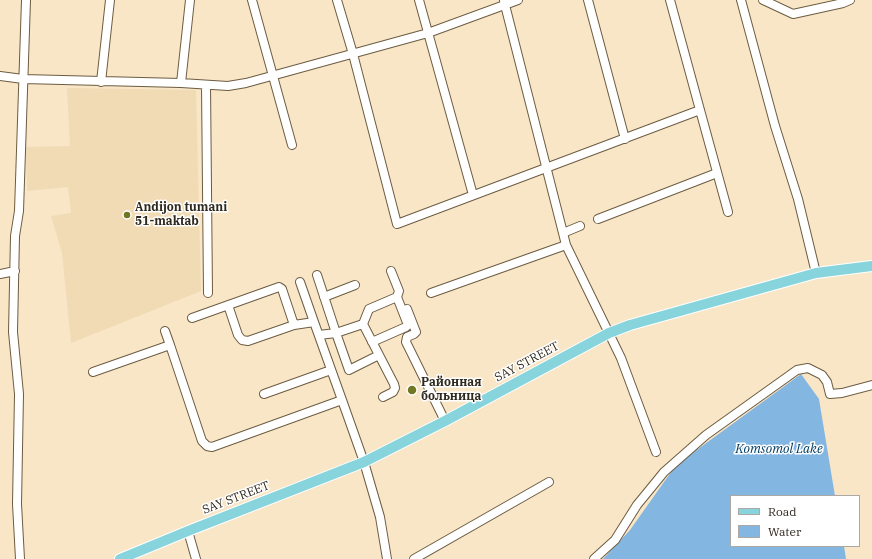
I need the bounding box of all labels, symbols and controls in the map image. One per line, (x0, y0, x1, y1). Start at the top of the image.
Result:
place label: Andijon tumani 51-maktab (135, 201, 227, 229)
marker: Andijon tumani 51-maktab (122, 210, 132, 220)
street label: SAY STREET (492, 339, 562, 385)
place label: Районная больница (421, 376, 482, 404)
marker: Районная больница (406, 384, 418, 396)
water label: Komsomol Lake (735, 441, 823, 457)
street label: SAY STREET (200, 479, 272, 517)
legend (730, 495, 860, 547)
text: Road (768, 504, 797, 519)
text: Water (768, 524, 801, 539)

